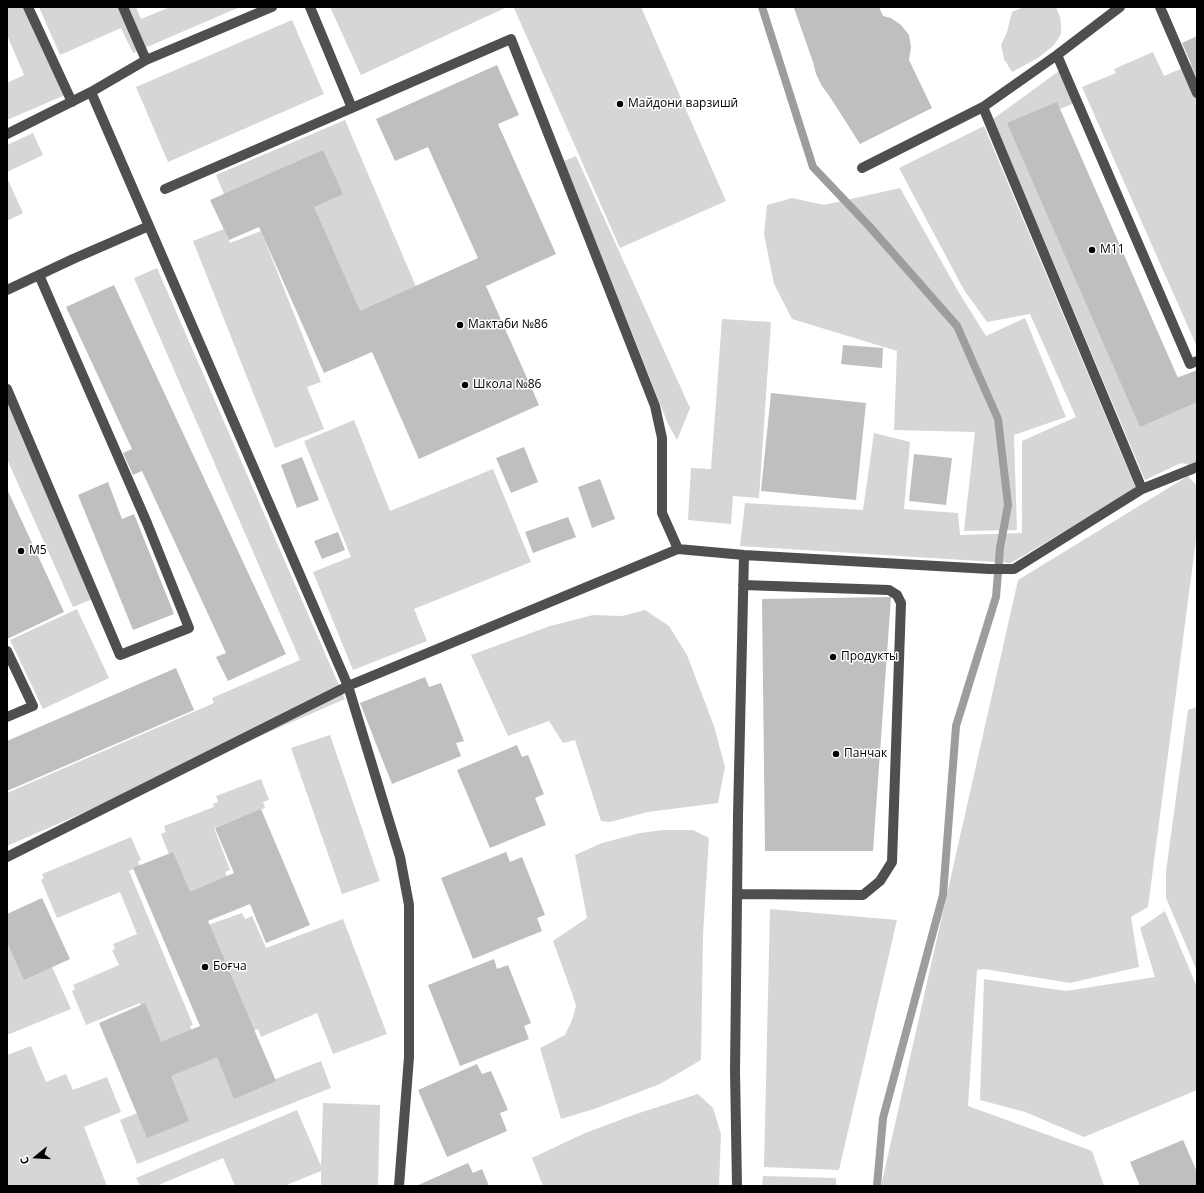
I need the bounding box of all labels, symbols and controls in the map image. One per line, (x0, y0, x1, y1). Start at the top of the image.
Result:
place label: Майдони варзишӣ (628, 97, 738, 111)
marker: Майдони варзишӣ (615, 99, 625, 109)
place label: M11 (1100, 243, 1125, 257)
marker: M11 (1087, 245, 1097, 255)
place label: Мактаби №86 (468, 318, 548, 332)
marker: Мактаби №86 (455, 320, 465, 330)
place label: Школа №86 (473, 378, 541, 392)
marker: Школа №86 (460, 380, 470, 390)
place label: М5 (29, 544, 47, 558)
marker: М5 (16, 546, 26, 556)
place label: Продукты (841, 650, 898, 664)
marker: Продукты (828, 652, 838, 662)
place label: Панчак (844, 747, 887, 761)
marker: Панчак (831, 749, 841, 759)
place label: Боғча (213, 960, 247, 974)
marker: Боғча (200, 962, 210, 972)
north arrow (16, 1137, 56, 1177)
text: С (16, 1155, 32, 1167)

